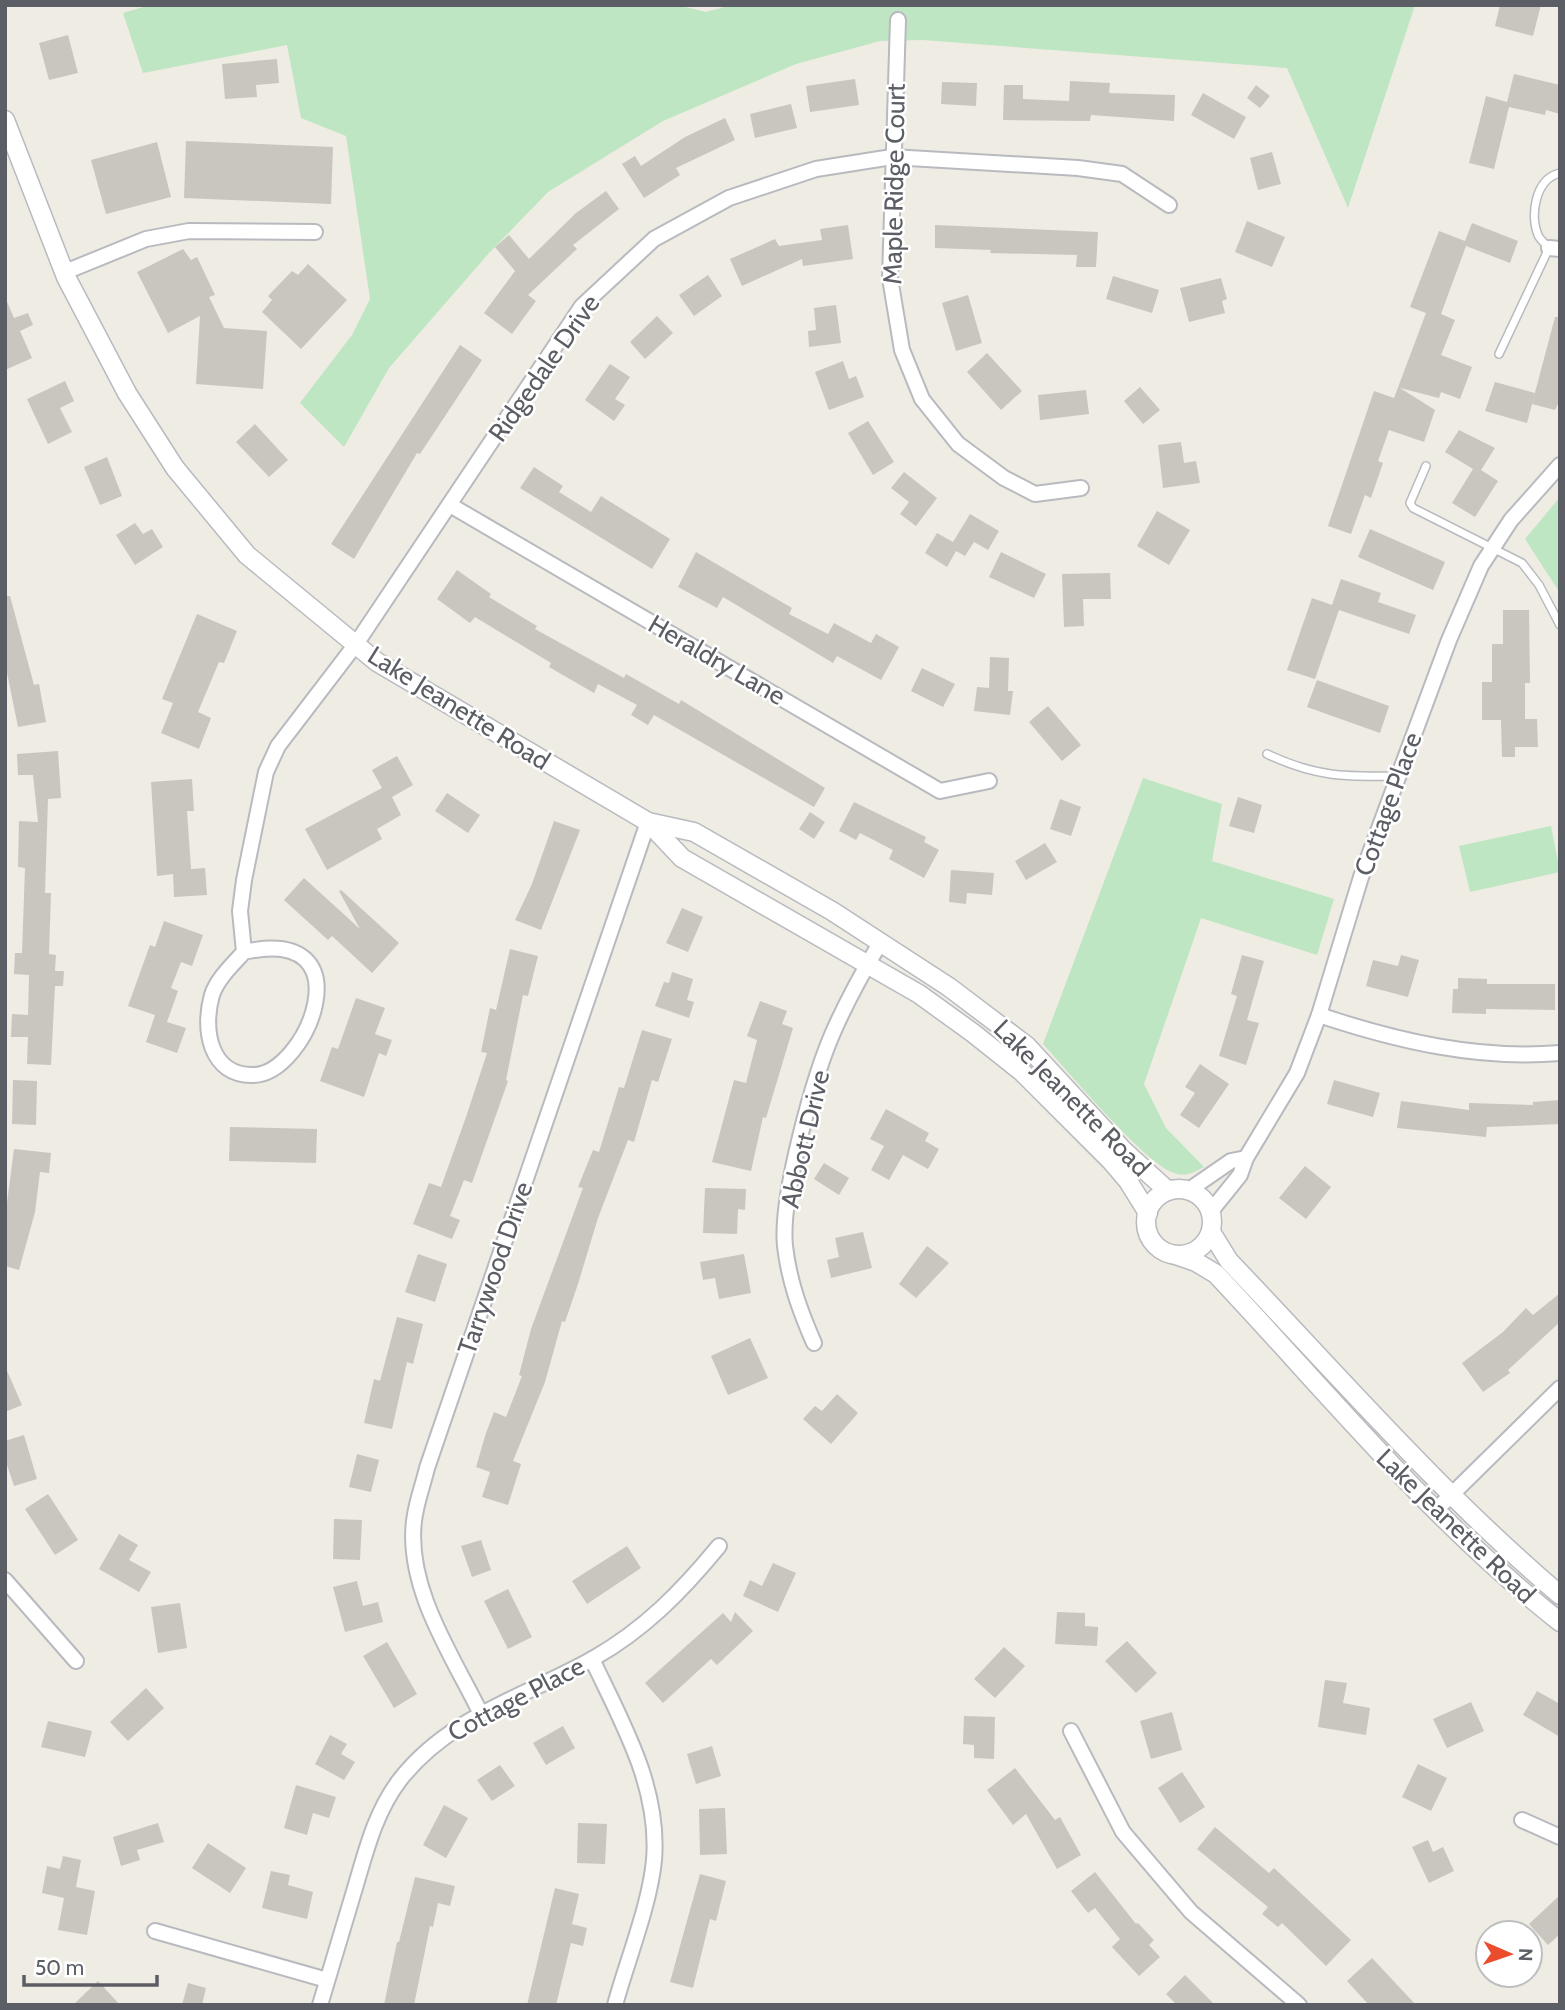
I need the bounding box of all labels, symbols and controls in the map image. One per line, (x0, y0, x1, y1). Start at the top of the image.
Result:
street label: Maple Ridge Court (876, 83, 912, 285)
street label: Ridgedale Drive (482, 288, 606, 448)
street label: Heraldry Lane (643, 608, 791, 712)
street label: Lake Jeanette Road (362, 639, 556, 777)
street label: Cottage Place (1347, 728, 1429, 880)
street label: Lake Jeanette Road (987, 1013, 1157, 1183)
street label: Abbott Drive (774, 1067, 836, 1211)
street label: Tarrywood Drive (451, 1178, 539, 1358)
street label: Lake Jeanette Road (1370, 1442, 1542, 1610)
street label: Cottage Place (442, 1650, 590, 1748)
north arrow (1474, 1919, 1544, 1989)
scale bar (24, 1944, 158, 1988)
text: N (1514, 1947, 1537, 1962)
text: 50 m (35, 1955, 84, 1980)

